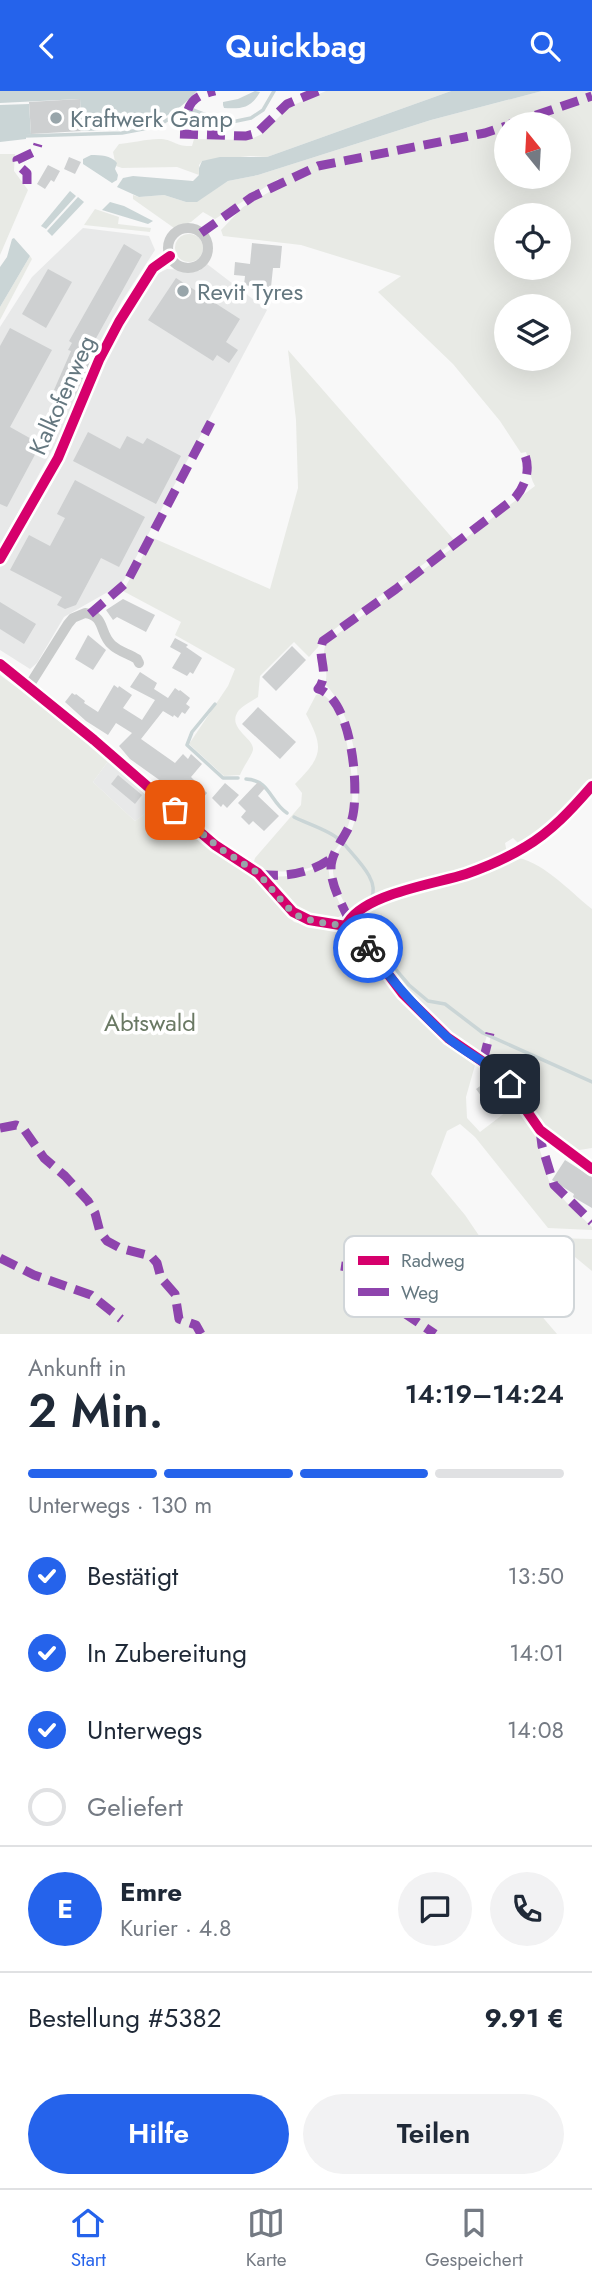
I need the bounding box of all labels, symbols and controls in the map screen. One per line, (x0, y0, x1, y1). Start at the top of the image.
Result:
text: Quickbag (225, 23, 367, 69)
icon: back (28, 27, 66, 65)
icon: search (526, 27, 564, 65)
place label: Kraftwerk Gamp (70, 101, 233, 136)
marker: Kraftwerk Gamp (48, 110, 64, 126)
north arrow (494, 112, 570, 189)
map controls (494, 112, 571, 371)
button: locate (494, 203, 571, 280)
place label: Revit Tyres (197, 274, 303, 309)
marker: Revit Tyres (175, 283, 191, 299)
button: layers (494, 294, 571, 371)
street label: Kalkofenweg (20, 330, 104, 460)
pin (145, 780, 205, 840)
icon: bag (156, 791, 194, 829)
courier (333, 913, 403, 983)
icon: bike (349, 929, 387, 967)
park label: Abtswald (104, 1005, 196, 1040)
pin (480, 1054, 540, 1114)
icon: home (491, 1065, 529, 1103)
legend (344, 1236, 574, 1317)
text: Radweg (401, 1247, 465, 1274)
text: Weg (401, 1279, 439, 1306)
text: Ankunft in (28, 1351, 126, 1385)
text: 14:19–14:24 (405, 1375, 564, 1413)
text: 2 Min. (28, 1378, 163, 1444)
text: Unterwegs · 130 m (28, 1488, 212, 1522)
icon: check (28, 1557, 66, 1595)
text: Bestätigt (87, 1557, 178, 1595)
text: 13:50 (507, 1559, 564, 1593)
icon: check (28, 1634, 66, 1672)
text: In Zubereitung (87, 1634, 247, 1672)
text: 14:01 (509, 1636, 564, 1670)
icon: check (28, 1711, 66, 1749)
text: Unterwegs (87, 1711, 202, 1749)
text: 14:08 (507, 1713, 564, 1747)
text: Geliefert (87, 1788, 183, 1826)
button: chat (398, 1872, 472, 1946)
button: phone (490, 1872, 564, 1946)
text: Emre (120, 1873, 182, 1911)
text: E (57, 1890, 73, 1928)
text: Kurier · 4.8 (120, 1911, 232, 1945)
text: Bestellung #5382 (28, 1999, 221, 2037)
text: 9.91 € (485, 1999, 564, 2037)
button: Hilfe (28, 2094, 289, 2174)
button: Teilen (303, 2094, 564, 2174)
tab: Start (69, 2204, 107, 2273)
tab: Karte (246, 2204, 287, 2273)
tab: Gespeichert (425, 2204, 523, 2273)

